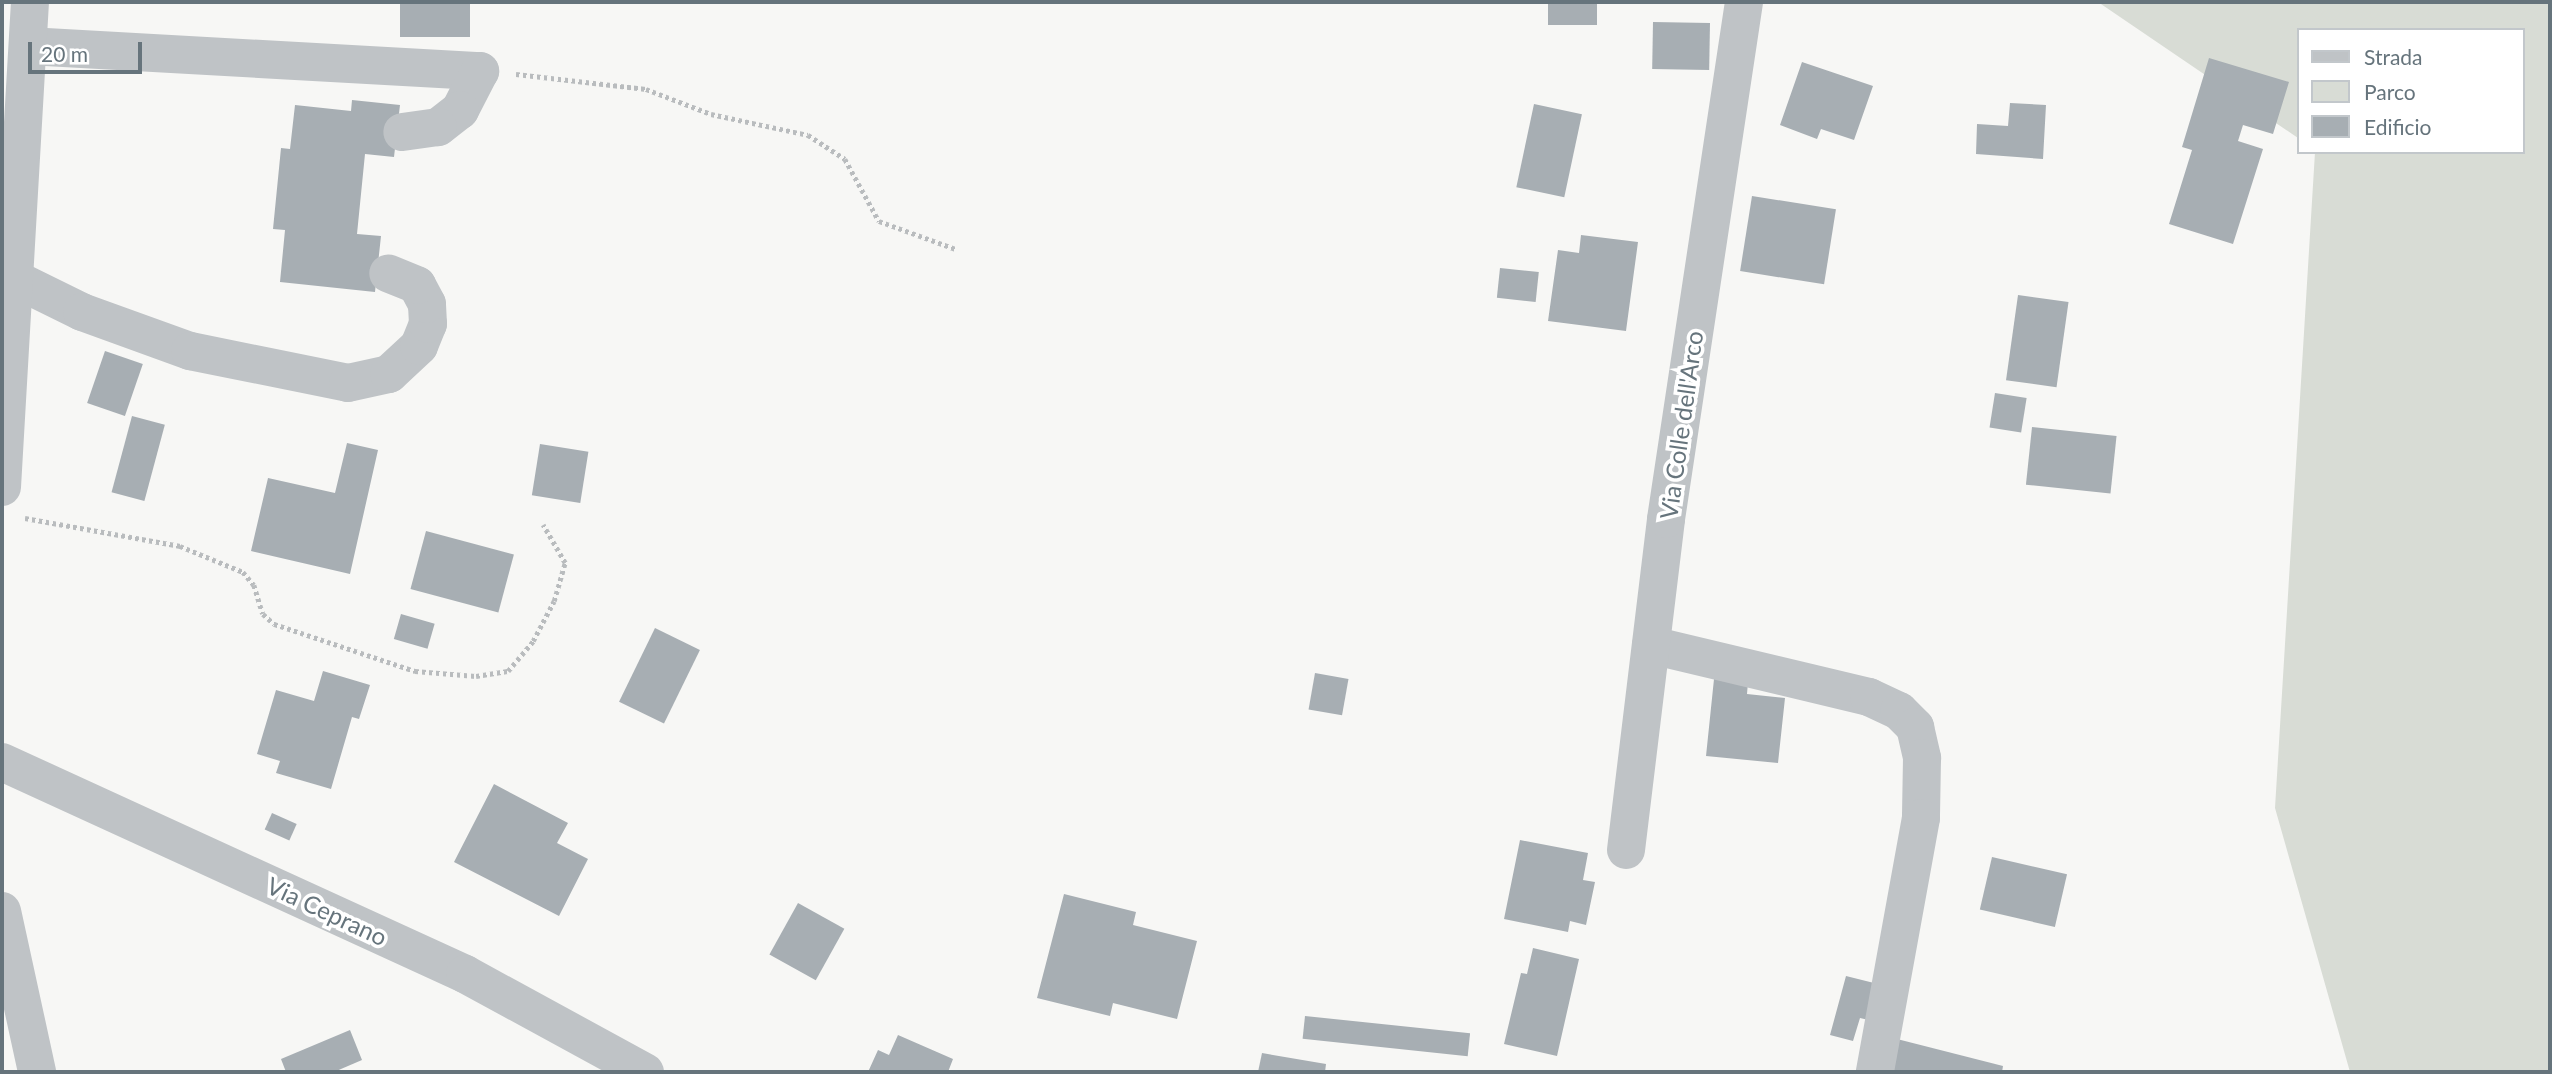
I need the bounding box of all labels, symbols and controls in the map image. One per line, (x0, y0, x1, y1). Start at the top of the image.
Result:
scale bar (32, 28, 145, 72)
legend (2296, 28, 2524, 154)
text: 20 m (41, 41, 88, 66)
text: Strada (2364, 44, 2423, 69)
text: Parco (2364, 79, 2416, 104)
text: Edificio (2364, 114, 2431, 139)
street label: Via Colle dell'Arco (1654, 329, 1708, 521)
street label: Via Ceprano (262, 871, 392, 951)

